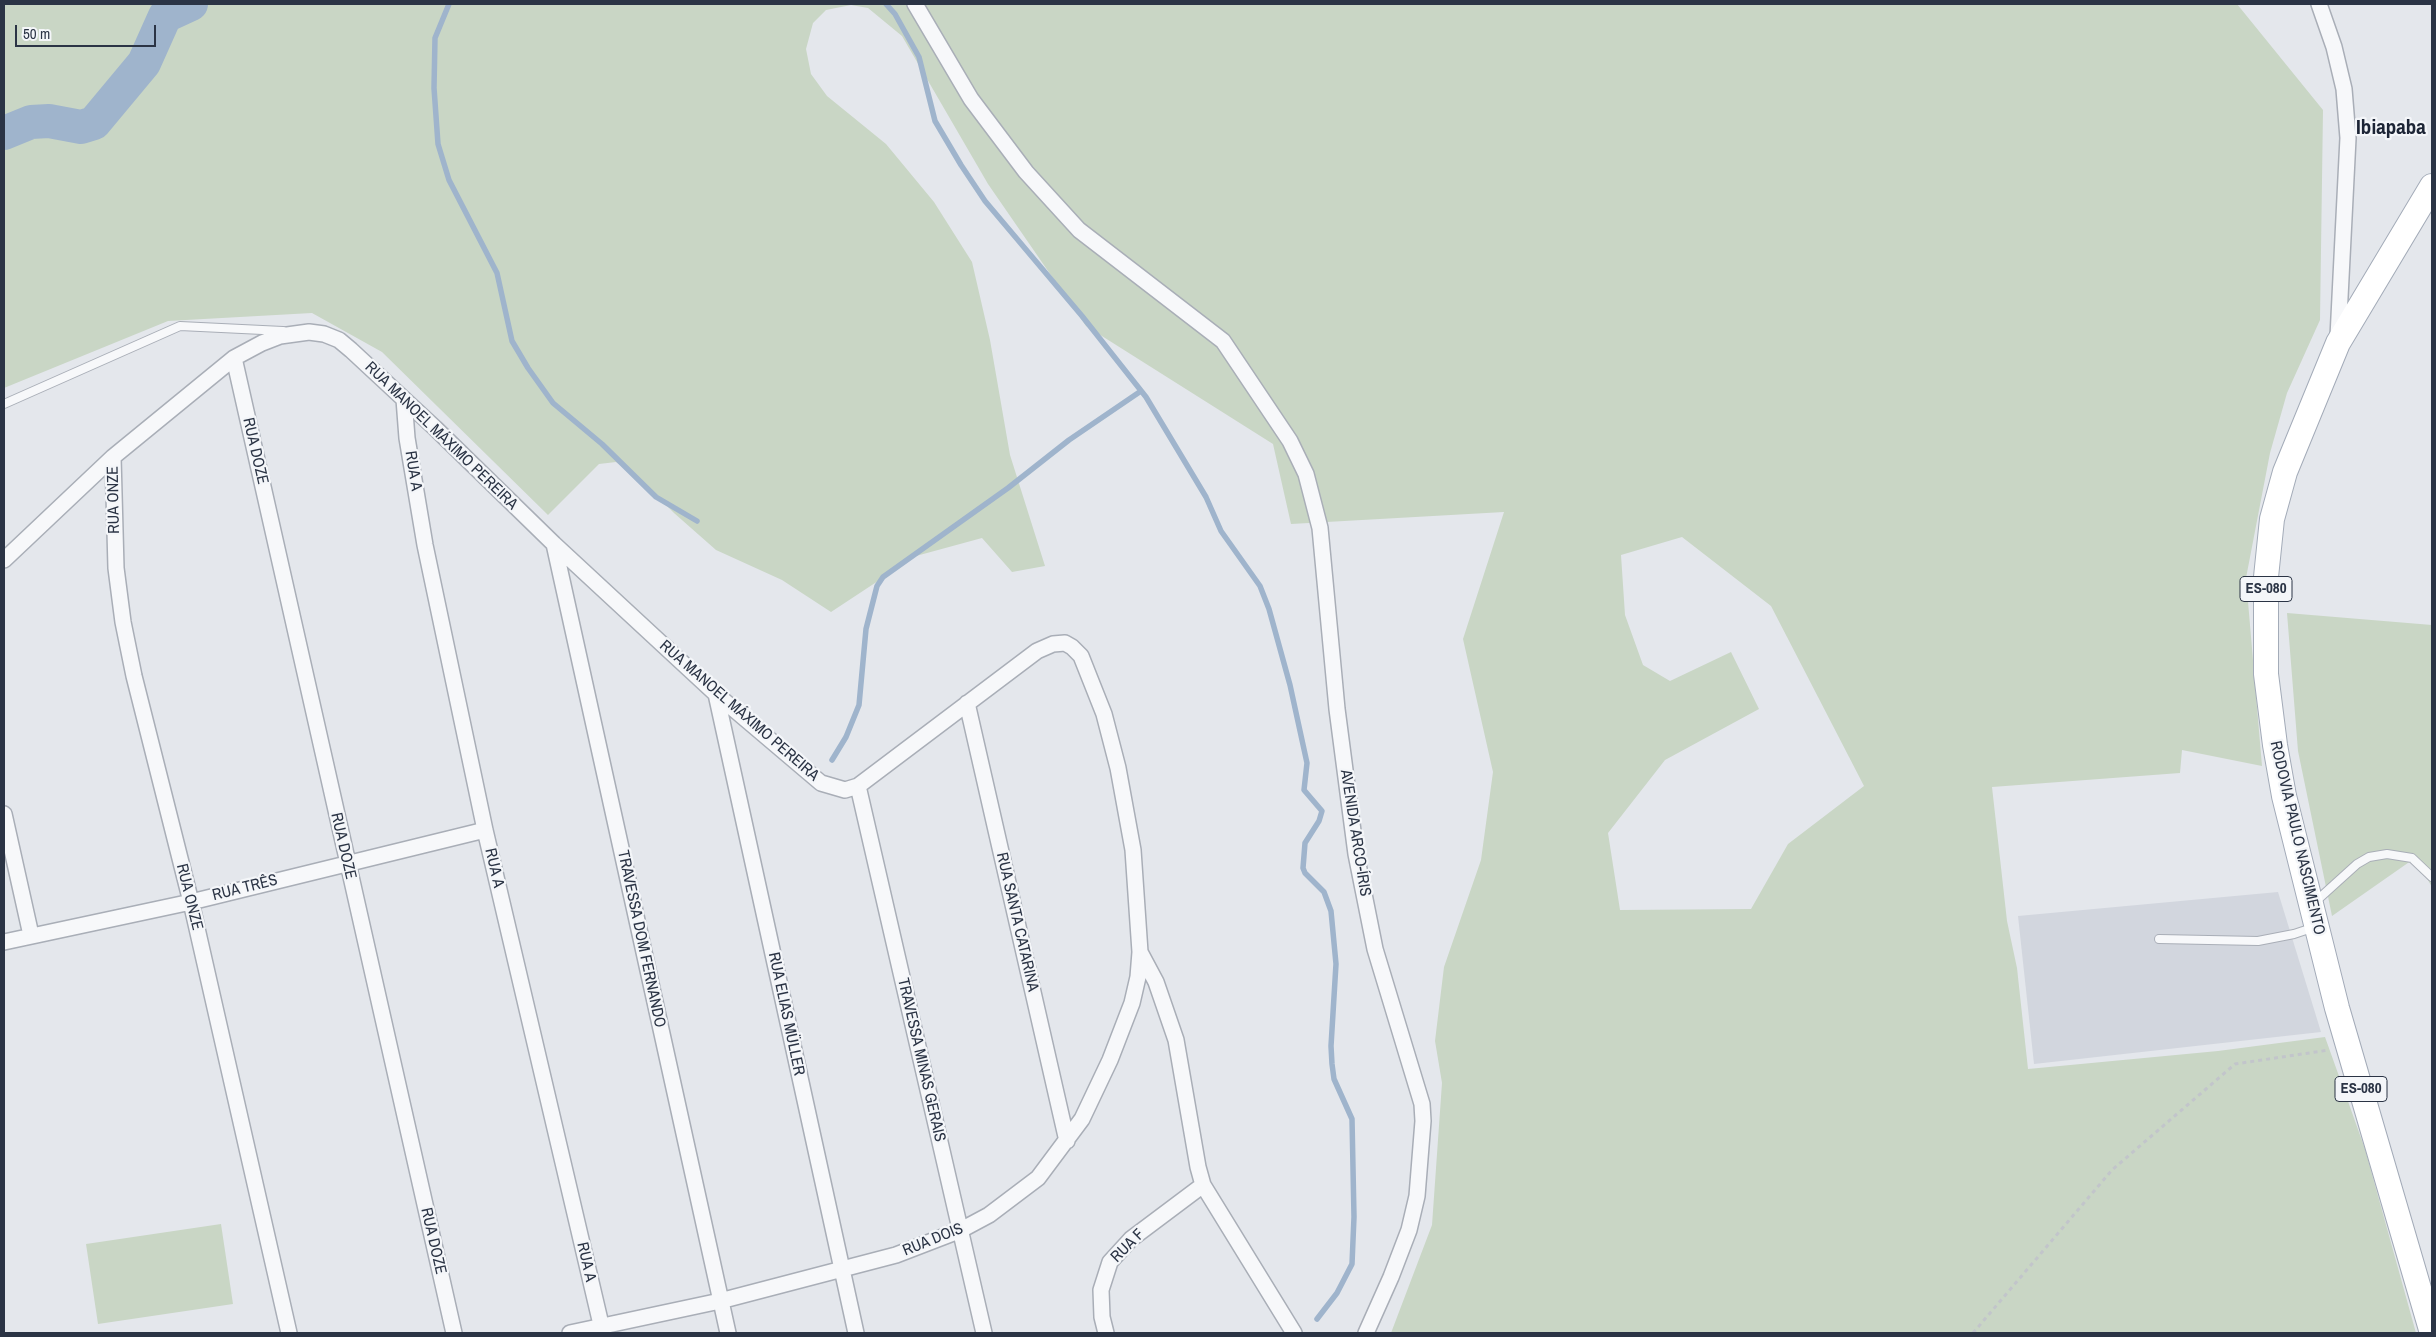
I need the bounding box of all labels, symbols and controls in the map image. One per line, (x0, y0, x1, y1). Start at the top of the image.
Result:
scale bar (18, 15, 159, 47)
text: 50 m (23, 23, 50, 44)
district label: Ibiapaba (2356, 115, 2426, 141)
street label: RUA MANOEL MÁXIMO PEREIRA (361, 358, 521, 514)
street label: RUA DOZE (238, 416, 272, 486)
street label: RUA A (400, 450, 426, 492)
street label: RUA ONZE (104, 466, 124, 534)
road number: ES-080 (2240, 576, 2292, 602)
street label: RUA MANOEL MÁXIMO PEREIRA (655, 637, 823, 785)
street label: RODOVIA PAULO NASCIMENTO (2265, 739, 2329, 937)
street label: AVENIDA ARCO-ÍRIS (1336, 768, 1374, 898)
street label: RUA DOZE (326, 811, 360, 881)
street label: RUA A (480, 846, 508, 890)
street label: TRAVESSA DOM FERNANDO (613, 849, 669, 1029)
street label: RUA SANTA CATARINA (992, 851, 1042, 993)
street label: RUA ONZE (171, 862, 207, 932)
street label: RUA TRÊS (210, 871, 280, 905)
street label: RUA ELIAS MÜLLER (764, 951, 808, 1077)
street label: TRAVESSA MINAS GERAIS (893, 976, 949, 1144)
road number: ES-080 (2335, 1076, 2387, 1102)
street label: RUA DOZE (416, 1206, 450, 1276)
street label: RUA DOIS (900, 1219, 966, 1261)
street label: RUA F (1107, 1225, 1149, 1267)
street label: RUA A (572, 1240, 600, 1284)

